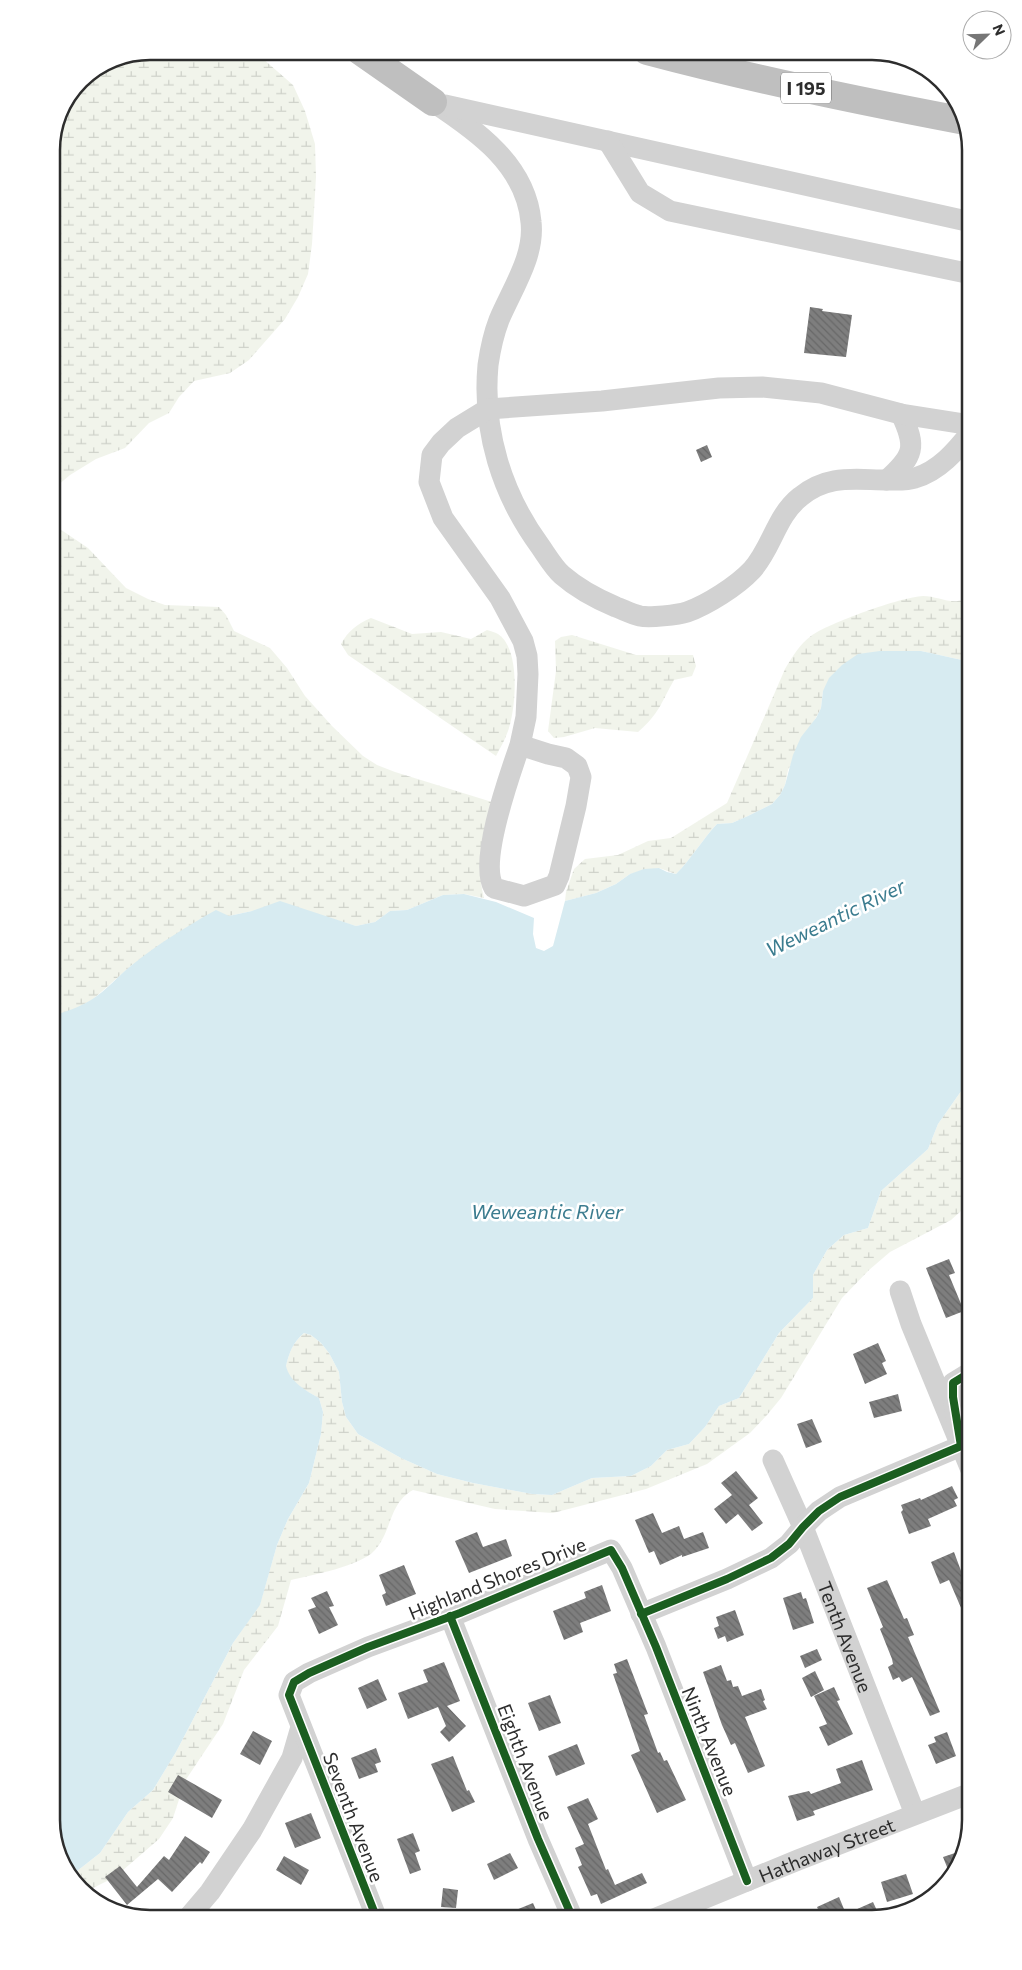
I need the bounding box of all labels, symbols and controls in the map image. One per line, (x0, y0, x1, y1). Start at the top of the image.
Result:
north arrow (962, 10, 1012, 60)
text: N (990, 22, 1009, 38)
road number: I 195 (781, 73, 831, 104)
water label: Weweantic River (761, 872, 909, 961)
water label: Weweantic River (471, 1199, 624, 1223)
street label: Highland Shores Drive (405, 1532, 589, 1624)
street label: Tenth Avenue (814, 1578, 878, 1695)
street label: Ninth Avenue (678, 1683, 742, 1799)
street label: Eighth Avenue (493, 1700, 559, 1824)
street label: Seventh Avenue (319, 1749, 389, 1885)
street label: Hathaway Street (755, 1812, 898, 1887)

